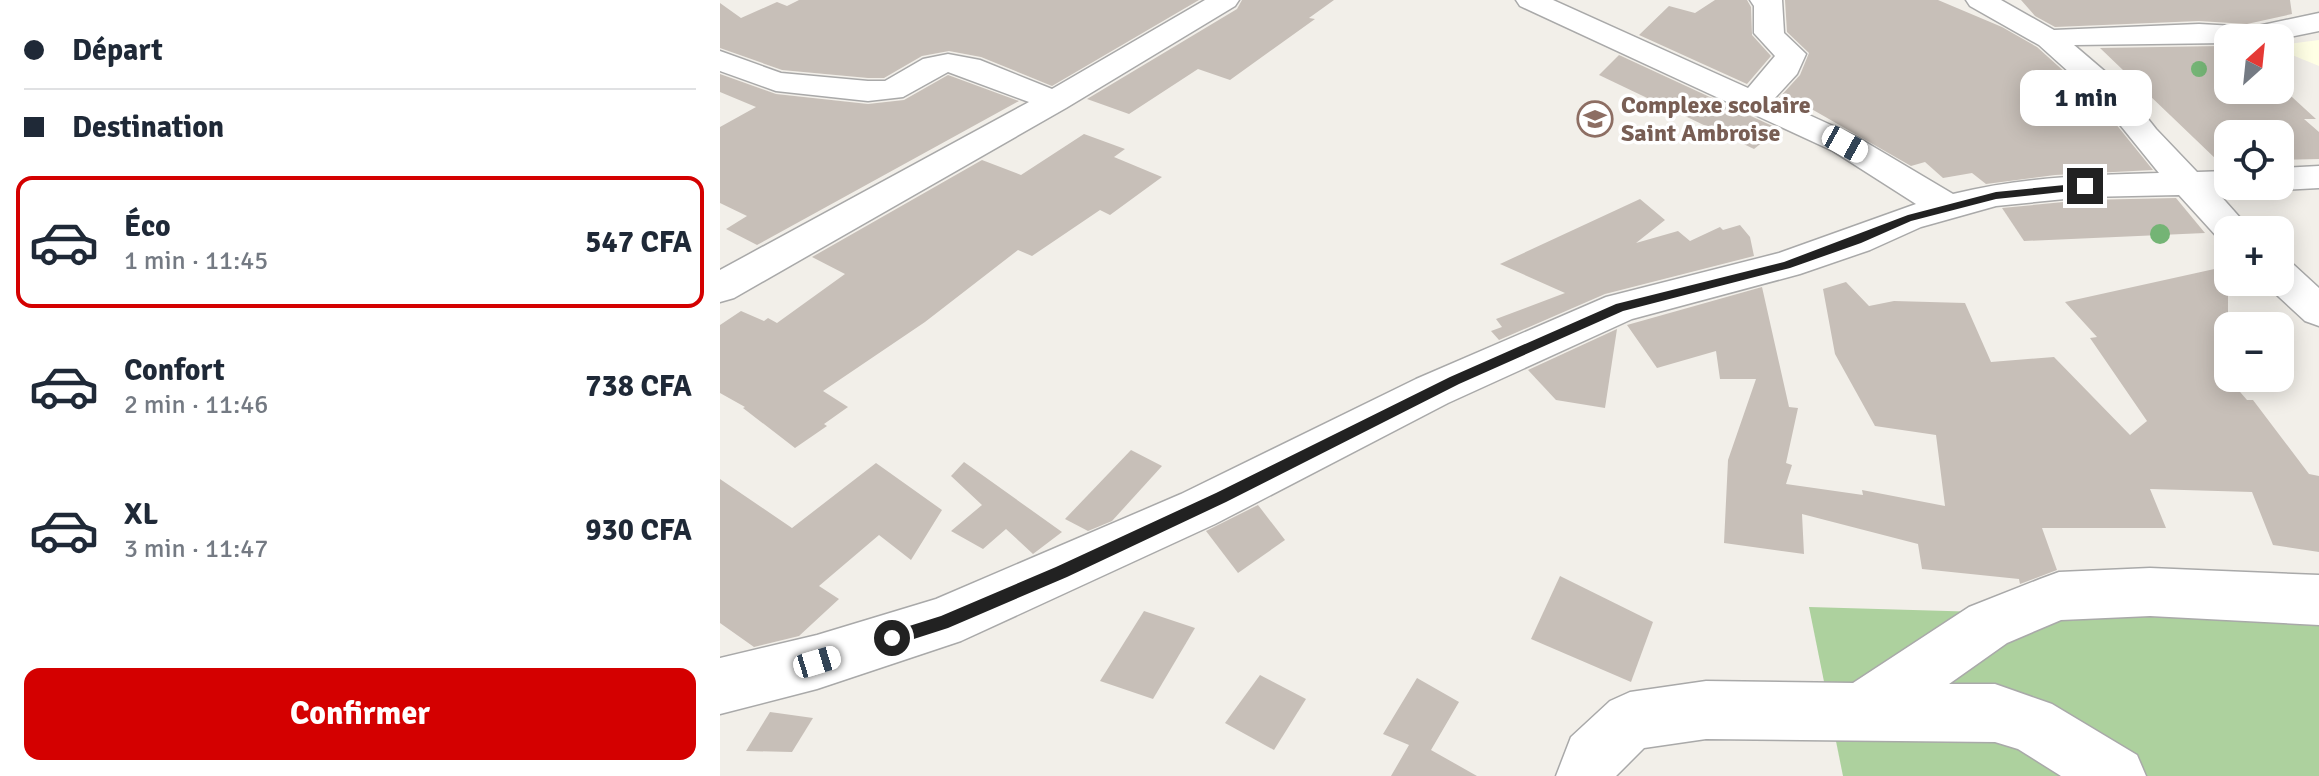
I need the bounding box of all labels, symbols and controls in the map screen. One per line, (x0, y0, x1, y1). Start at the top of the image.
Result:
north arrow (2214, 24, 2294, 104)
map controls (2214, 24, 2294, 392)
text: Départ (72, 32, 163, 69)
callout: 1 min (2019, 70, 2151, 126)
text: 1 min (2055, 82, 2117, 114)
place label: Complexe scolaire Saint Ambroise (1621, 90, 1811, 148)
school or university icon: Complexe scolaire Saint Ambroise (1576, 100, 1614, 138)
text: Destination (72, 109, 224, 146)
button: locate (2214, 120, 2294, 200)
car (1818, 122, 1872, 166)
route end (2067, 168, 2103, 204)
icon: car (28, 206, 100, 278)
text: Éco (124, 208, 171, 245)
button: + (2214, 216, 2294, 296)
text: 547 CFA (585, 224, 692, 261)
text: 1 min · 11:45 (124, 245, 268, 277)
button: − (2214, 312, 2294, 392)
icon: car (28, 350, 100, 422)
text: Confort (124, 352, 225, 389)
text: 738 CFA (585, 368, 692, 405)
text: 2 min · 11:46 (124, 389, 268, 421)
icon: car (28, 494, 100, 566)
text: XL (124, 496, 158, 533)
text: 930 CFA (585, 512, 692, 549)
text: 3 min · 11:47 (124, 533, 268, 565)
route start (874, 620, 910, 656)
car (791, 644, 843, 680)
button: Confirmer (24, 668, 696, 760)

